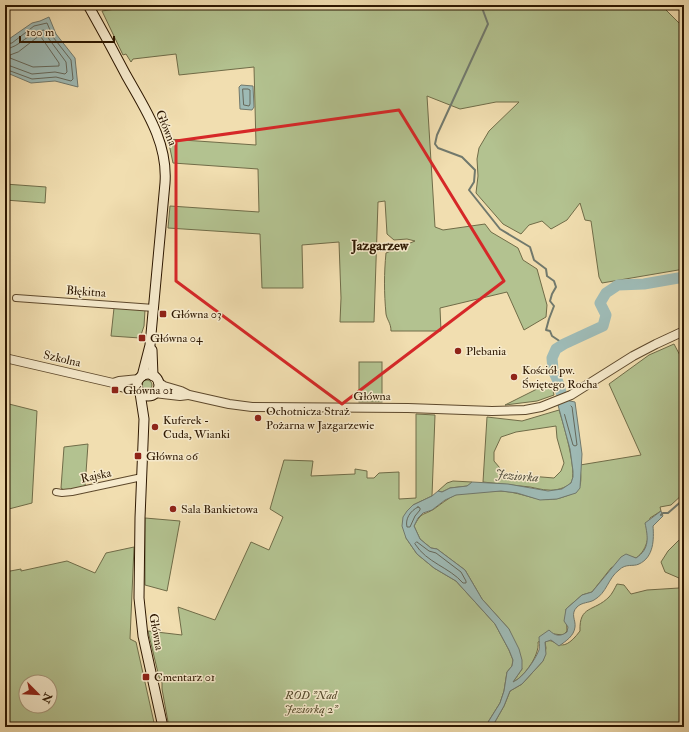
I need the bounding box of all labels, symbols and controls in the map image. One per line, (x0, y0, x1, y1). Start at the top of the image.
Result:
scale bar (20, 18, 114, 44)
text: 100 m (26, 25, 55, 40)
street label: Główna (152, 108, 180, 149)
district label: Jazgarzew (350, 237, 410, 255)
street label: Błękitna (66, 283, 107, 301)
place label: Główna 03 (171, 307, 222, 322)
marker: Główna 03 (158, 309, 168, 319)
place label: Główna 04 (150, 331, 203, 346)
marker: Główna 04 (137, 333, 147, 343)
place label: Plebania (466, 344, 507, 359)
marker: Plebania (453, 346, 463, 356)
street label: Szkolna (42, 347, 83, 371)
place label: Kościół pw. Świętego Rocha (522, 363, 599, 392)
marker: Kościół pw. Świętego Rocha (509, 372, 519, 382)
place label: Główna 01 (123, 383, 173, 398)
marker: Główna 01 (110, 385, 120, 395)
street label: Główna (353, 389, 392, 404)
place label: Ochotnicza Straż Pożarna w Jazgarzewie (266, 404, 374, 433)
place label: Kuferek - Cuda, Wianki (163, 413, 230, 442)
marker: Ochotnicza Straż Pożarna w Jazgarzewie (253, 413, 263, 423)
marker: Kuferek - Cuda, Wianki (150, 422, 160, 432)
place label: Główna 06 (146, 449, 199, 464)
marker: Główna 06 (133, 451, 143, 461)
street label: Rajska (79, 465, 114, 487)
water label: Jeziorka (495, 466, 539, 486)
place label: Sala Bankietowa (181, 502, 259, 517)
marker: Sala Bankietowa (168, 504, 178, 514)
street label: Główna (145, 612, 167, 653)
place label: Cmentarz 01 (154, 670, 215, 685)
marker: Cmentarz 01 (141, 672, 151, 682)
north arrow (18, 674, 58, 714)
park label: ROD "Nad Jeziorką 2" (284, 688, 339, 717)
text: N (38, 690, 55, 706)

